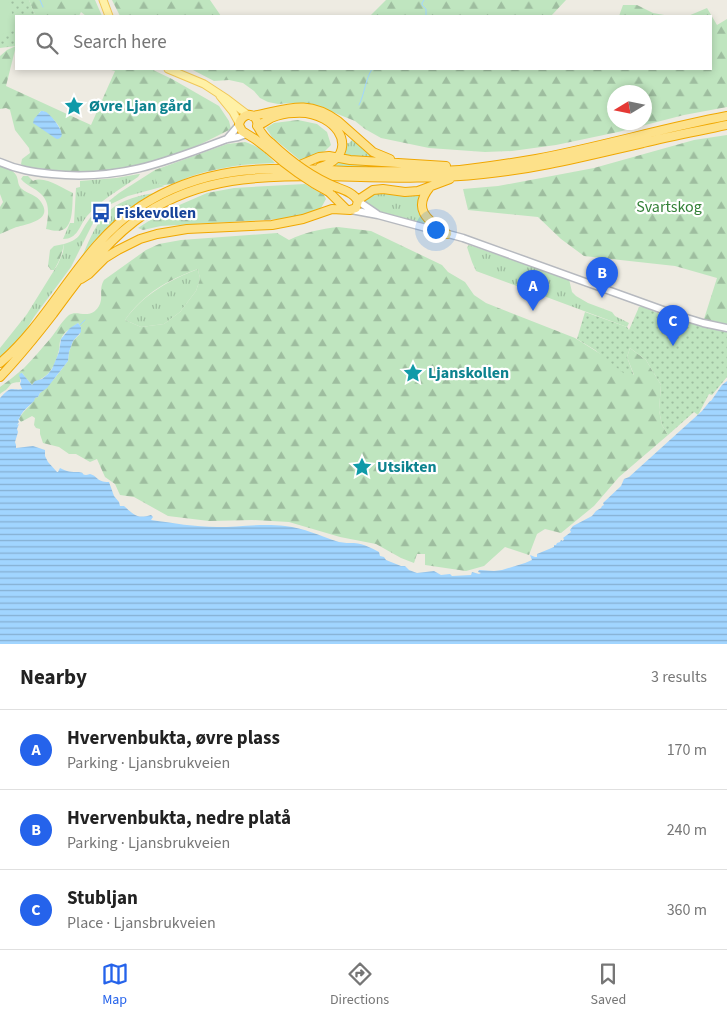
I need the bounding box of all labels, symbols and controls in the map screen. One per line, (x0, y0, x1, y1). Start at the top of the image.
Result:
search box (15, 15, 712, 70)
icon: search (33, 29, 61, 57)
text: Search here (73, 29, 167, 56)
north arrow (607, 85, 652, 130)
place icon: Øvre Ljan gård (63, 95, 85, 117)
place label: Øvre Ljan gård (89, 95, 192, 117)
park label: Svartskog (636, 196, 702, 218)
bus stop icon: Fiskevollen (90, 202, 112, 224)
place label: Fiskevollen (116, 202, 196, 224)
your location (423, 217, 449, 243)
pin: B (586, 257, 618, 298)
pin: A (517, 270, 549, 311)
pin: C (657, 305, 689, 346)
place icon: Ljanskollen (402, 362, 424, 384)
place label: Ljanskollen (428, 362, 509, 384)
place icon: Utsikten (351, 456, 373, 478)
place label: Utsikten (377, 456, 437, 478)
text: Nearby (20, 662, 87, 692)
text: 3 results (651, 666, 707, 688)
text: Hvervenbukta, øvre plass (67, 725, 280, 752)
text: A (31, 739, 41, 761)
text: 170 m (667, 739, 707, 761)
text: Parking · Ljansbrukveien (67, 752, 230, 774)
text: Hvervenbukta, nedre platå (67, 805, 291, 832)
text: B (31, 819, 41, 841)
text: 240 m (667, 819, 707, 841)
text: Parking · Ljansbrukveien (67, 832, 230, 854)
text: Stubljan (67, 885, 138, 912)
text: C (31, 899, 41, 921)
text: 360 m (667, 899, 707, 921)
text: Place · Ljansbrukveien (67, 912, 216, 934)
tab: Map (101, 960, 129, 1010)
tab: Directions (330, 960, 389, 1010)
tab: Saved (591, 960, 626, 1010)

